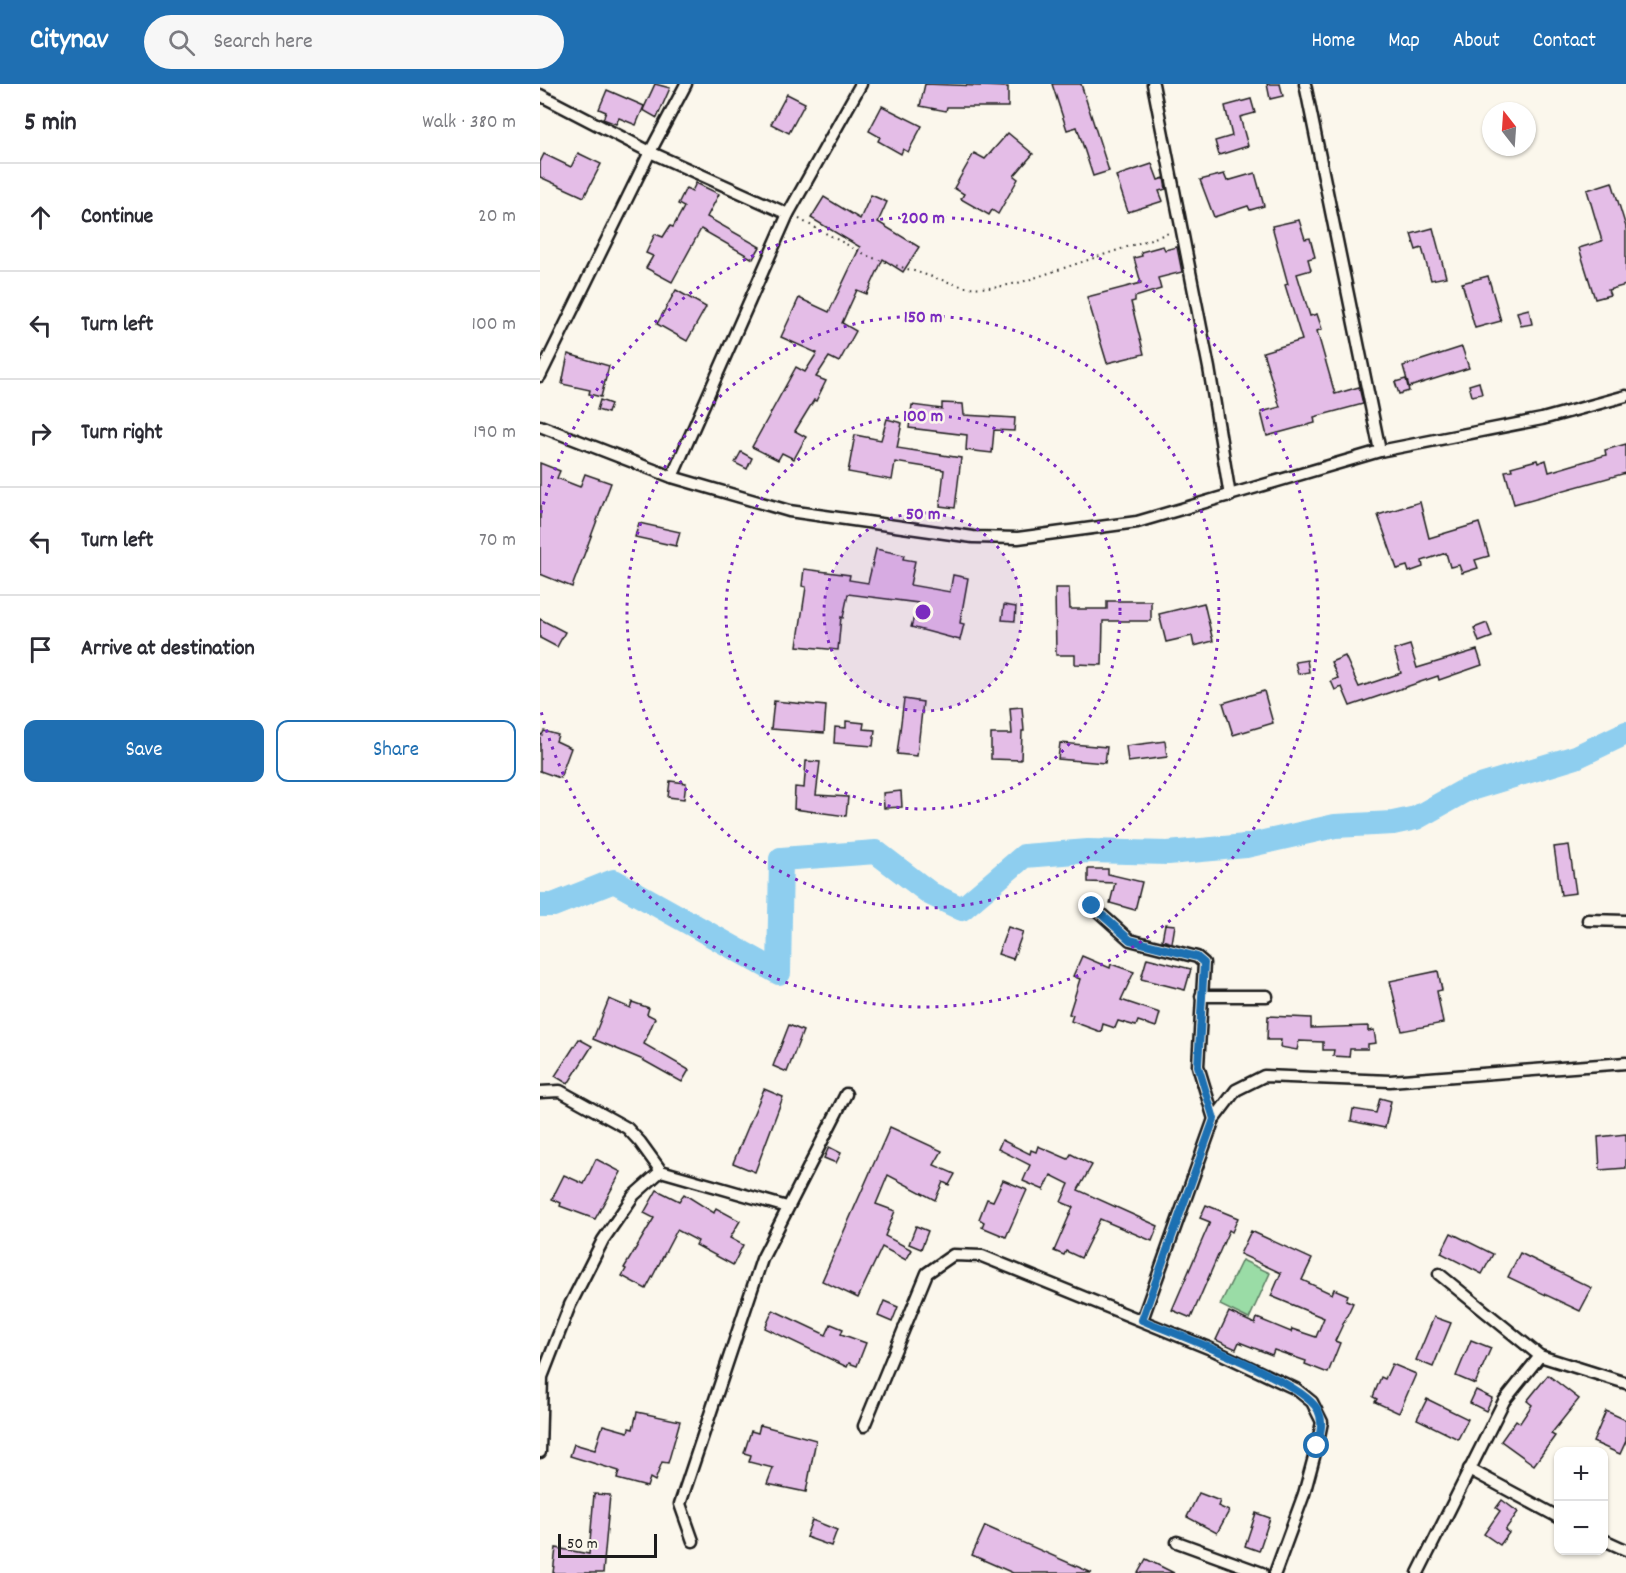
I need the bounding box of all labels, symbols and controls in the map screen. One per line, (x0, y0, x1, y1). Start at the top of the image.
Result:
search box (144, 15, 564, 69)
text: Citynav (30, 22, 108, 62)
icon: search (165, 26, 198, 59)
text: Search here (213, 27, 313, 58)
text: Home (1311, 27, 1355, 57)
text: Map (1388, 27, 1420, 57)
text: About (1453, 27, 1500, 57)
text: Contact (1533, 27, 1596, 57)
north arrow (1482, 102, 1536, 156)
text: 5 min (24, 105, 77, 142)
text: Walk · 380 m (422, 109, 516, 137)
icon: ahead (24, 201, 57, 234)
text: Continue (81, 202, 153, 233)
text: 20 m (478, 203, 516, 231)
text: 200 m (901, 207, 945, 232)
text: 150 m (904, 306, 942, 331)
icon: left (24, 309, 57, 342)
text: Turn left (81, 310, 153, 341)
text: 100 m (472, 311, 516, 339)
text: 100 m (903, 405, 943, 430)
icon: right (24, 417, 57, 450)
text: Turn right (81, 418, 163, 449)
text: 190 m (473, 419, 516, 447)
text: 50 m (906, 503, 940, 528)
icon: left (24, 525, 57, 558)
text: Turn left (81, 526, 153, 557)
text: 70 m (479, 527, 516, 555)
centre of rings (913, 602, 933, 622)
icon: arrive (24, 633, 57, 666)
text: Arrive at destination (81, 634, 255, 665)
button: Save (24, 720, 264, 782)
button: Share (276, 720, 516, 782)
route end (1078, 892, 1104, 918)
route start (1303, 1432, 1329, 1458)
map controls (1554, 1447, 1608, 1555)
button: + (1554, 1447, 1608, 1501)
button: − (1554, 1501, 1608, 1555)
scale bar (558, 1531, 657, 1558)
text: 50 m (567, 1533, 598, 1556)

